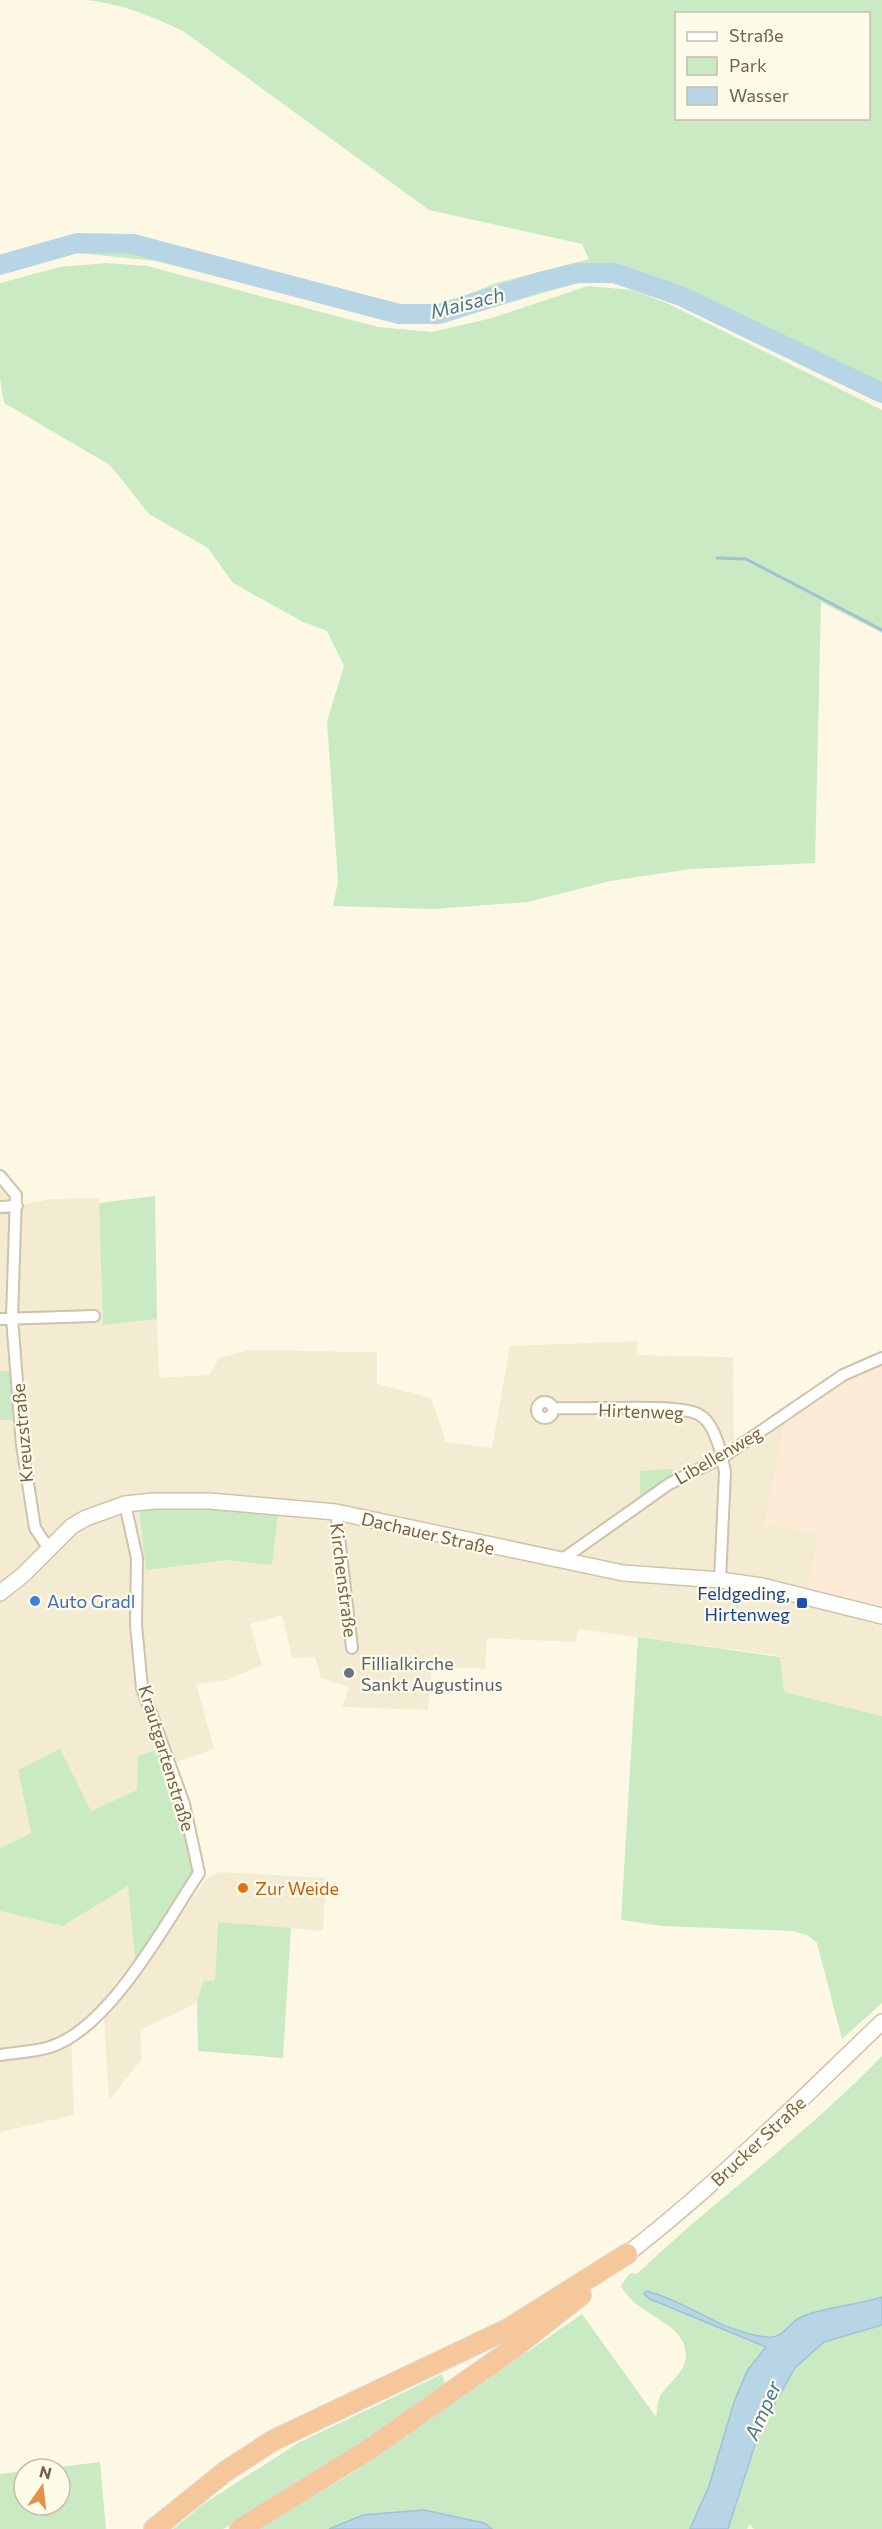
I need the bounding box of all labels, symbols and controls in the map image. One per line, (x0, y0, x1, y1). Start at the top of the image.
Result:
legend (675, 12, 870, 120)
text: Straße (729, 24, 784, 46)
text: Park (729, 54, 767, 76)
text: Wasser (729, 84, 789, 106)
water label: Maisach (427, 281, 507, 323)
street label: Kreuzstraße (7, 1382, 37, 1484)
street label: Hirtenweg (598, 1399, 684, 1423)
street label: Libellenweg (670, 1421, 766, 1489)
street label: Dachauer Straße (359, 1507, 497, 1559)
street label: Kirchenstraße (326, 1522, 362, 1638)
place label: Feldgeding, Hirtenweg (697, 1582, 790, 1625)
place label: Auto Gradl (47, 1590, 135, 1612)
marker: Auto Gradl (28, 1594, 42, 1608)
marker: Feldgeding, Hirtenweg (795, 1596, 809, 1610)
place label: Fillialkirche Sankt Augustinus (361, 1652, 503, 1695)
marker: Fillialkirche Sankt Augustinus (342, 1666, 356, 1680)
street label: Krautgartenstraße (134, 1682, 200, 1834)
place label: Zur Weide (255, 1877, 339, 1899)
marker: Zur Weide (236, 1881, 250, 1895)
street label: Brucker Straße (706, 2091, 810, 2191)
water label: Amper (738, 2376, 786, 2444)
north arrow (12, 2457, 72, 2517)
text: N (38, 2461, 54, 2483)

